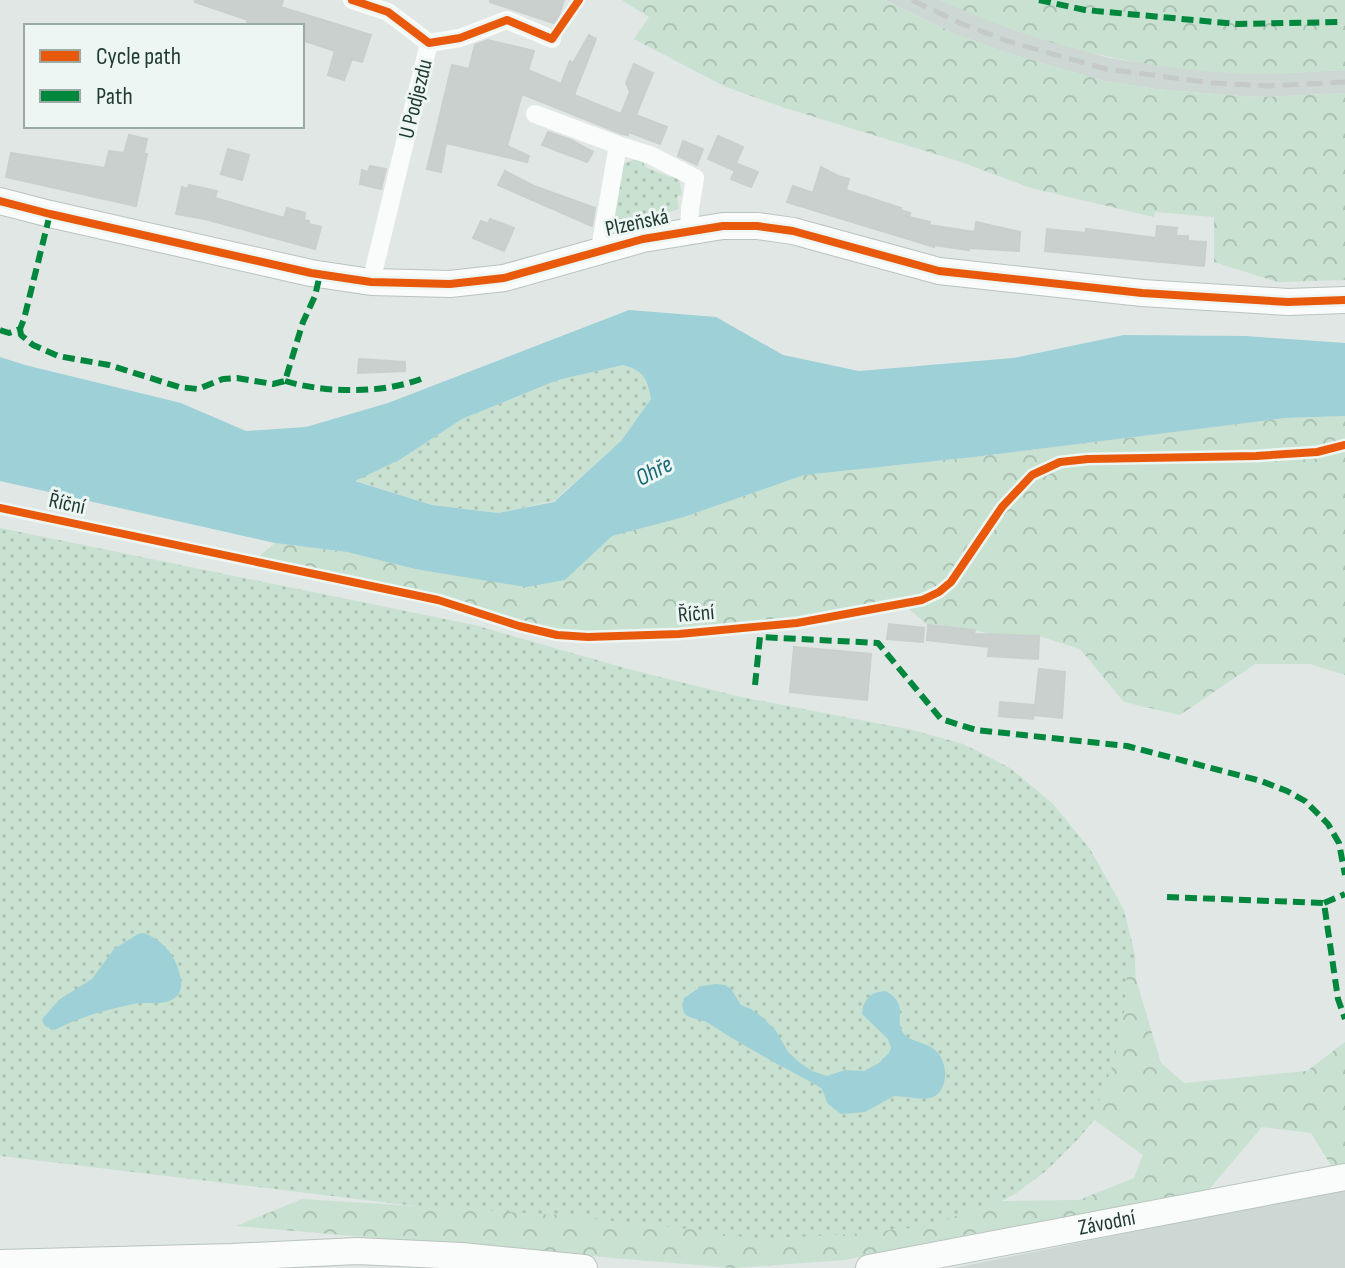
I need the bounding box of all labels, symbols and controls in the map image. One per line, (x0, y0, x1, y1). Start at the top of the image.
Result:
legend (24, 24, 304, 128)
text: Cycle path (96, 42, 181, 71)
street label: U Podjezdu (393, 57, 439, 141)
text: Path (96, 82, 133, 111)
street label: Plzeňská (603, 203, 671, 243)
water label: Ohře (631, 450, 677, 492)
street label: Říční (46, 487, 88, 521)
street label: Říční (677, 599, 716, 629)
street label: Závodní (1076, 1204, 1138, 1241)

